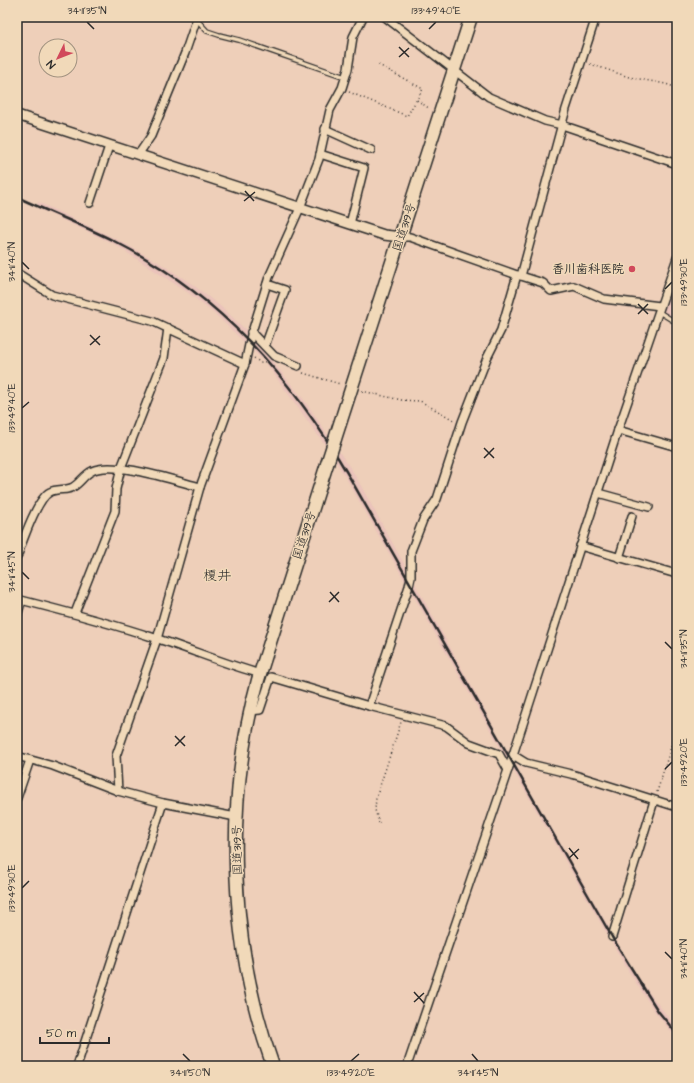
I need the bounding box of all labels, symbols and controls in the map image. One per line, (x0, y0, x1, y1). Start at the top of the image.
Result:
text: 34°11'35"N (67, 4, 107, 18)
text: 133°49'40"E (411, 4, 461, 18)
north arrow (38, 38, 78, 78)
text: N (43, 57, 59, 72)
street label: 国道319号 (389, 201, 420, 254)
text: 34°11'40"N (5, 242, 19, 282)
text: 133°49'30"E (677, 258, 691, 306)
place label: 香川歯科医院 (552, 261, 624, 278)
marker: 香川歯科医院 (627, 264, 637, 274)
text: 133°49'40"E (5, 383, 19, 433)
street label: 国道319号 (289, 509, 320, 562)
text: 34°11'45"N (5, 552, 19, 592)
district label: 榎井 (203, 566, 231, 586)
text: 34°11'35"N (677, 629, 691, 669)
text: 133°49'20"E (677, 738, 691, 786)
street label: 国道319号 (229, 825, 246, 875)
text: 133°49'30"E (5, 864, 19, 912)
text: 34°11'40"N (677, 939, 691, 979)
scale bar (40, 1019, 109, 1045)
text: 50 m (46, 1025, 77, 1042)
text: 34°11'50"N (170, 1066, 210, 1080)
text: 133°49'20"E (327, 1066, 375, 1080)
text: 34°11'45"N (458, 1066, 498, 1080)

